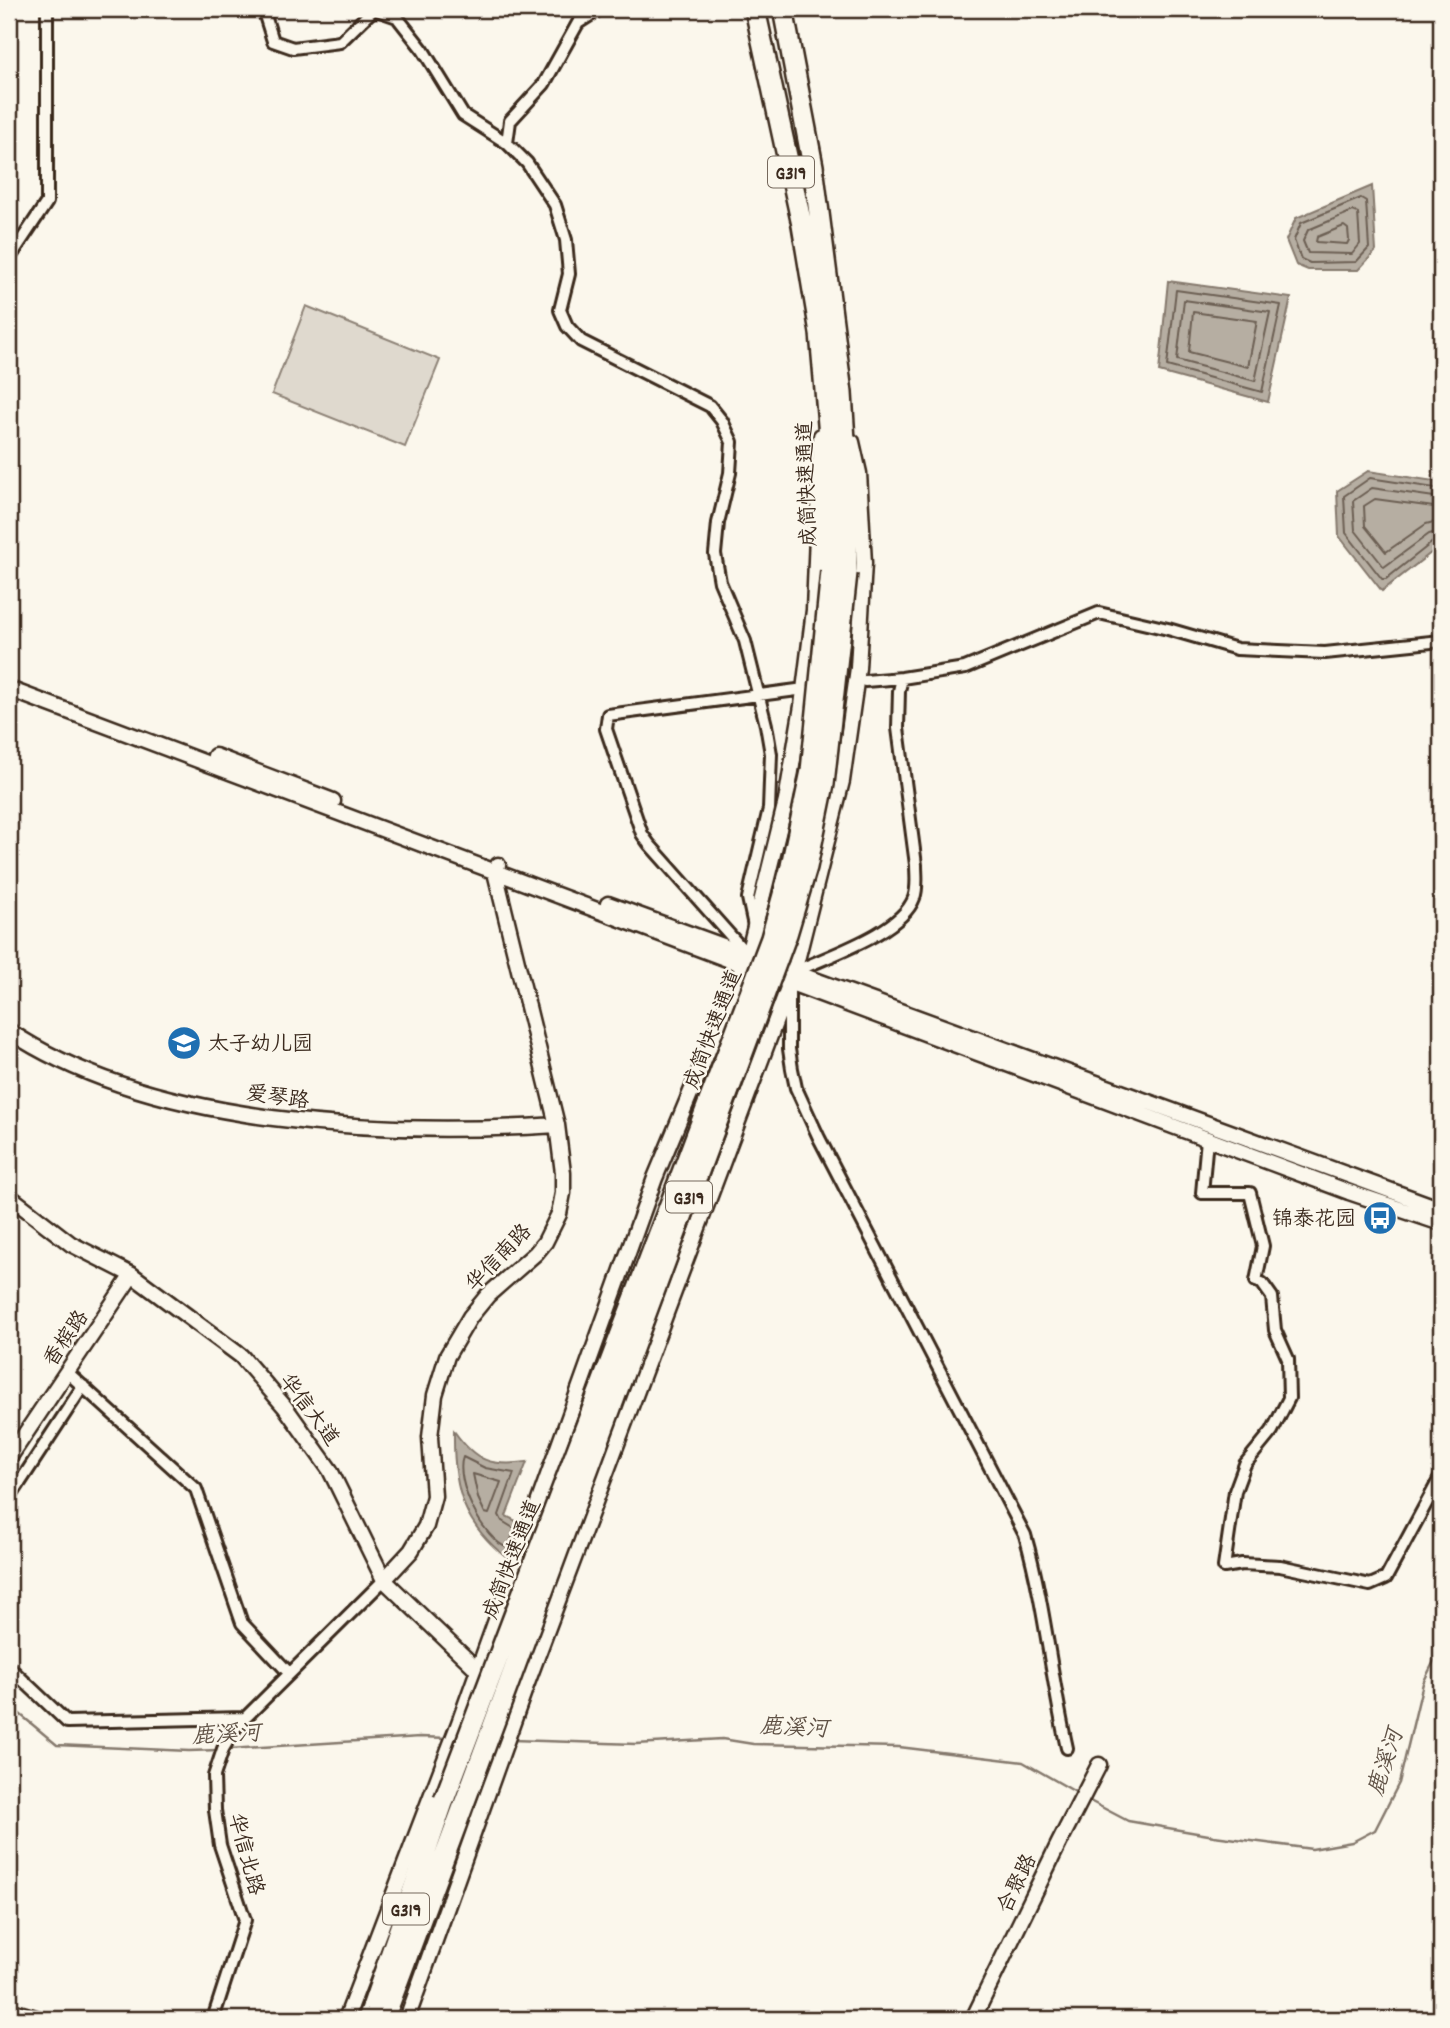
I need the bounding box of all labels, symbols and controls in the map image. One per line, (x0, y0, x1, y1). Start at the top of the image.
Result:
road number: G319 (768, 156, 814, 188)
street label: 成简快速通道 (792, 420, 826, 547)
street label: 成简快速通道 (678, 966, 751, 1094)
school or university icon: 太子幼儿园 (165, 1024, 203, 1062)
place label: 太子幼儿园 (208, 1031, 313, 1061)
street label: 爱琴路 (244, 1080, 311, 1118)
road number: G319 (666, 1182, 712, 1212)
bus stop icon: 锦泰花园 (1361, 1199, 1399, 1237)
place label: 锦泰花园 (1272, 1206, 1356, 1236)
street label: 华信南路 (460, 1218, 540, 1300)
street label: 香槟路 (37, 1305, 98, 1374)
street label: 华信大道 (270, 1368, 345, 1453)
street label: 成简快速通道 (477, 1496, 550, 1624)
water label: 鹿溪河 (759, 1711, 833, 1748)
water label: 鹿溪河 (191, 1718, 265, 1755)
water label: 鹿溪河 (1361, 1721, 1415, 1801)
street label: 华信北路 (219, 1810, 269, 1899)
street label: 合聚路 (991, 1849, 1046, 1919)
road number: G319 (383, 1894, 429, 1924)

